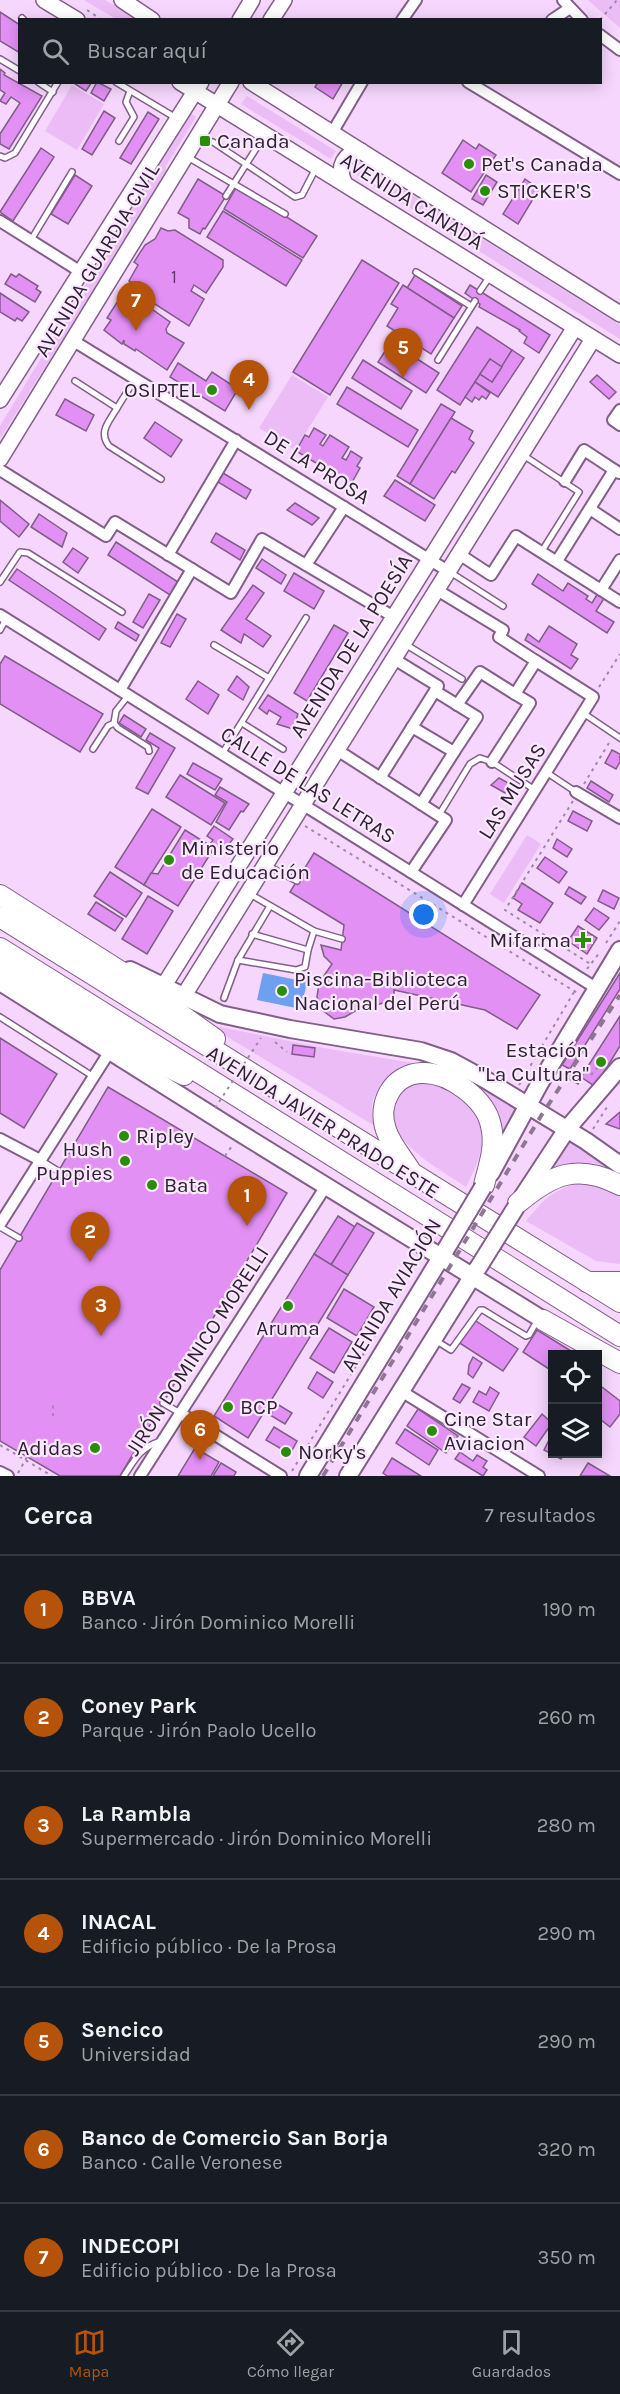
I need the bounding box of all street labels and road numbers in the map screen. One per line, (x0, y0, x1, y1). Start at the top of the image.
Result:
street label: AVENIDA CANADÁ (336, 147, 488, 255)
street label: AVENIDA GUARDIA CIVIL (30, 159, 164, 361)
street label: DE LA PROSA (260, 425, 374, 509)
street label: AVENIDA DE LA POESÍA (285, 550, 417, 742)
street label: CALLE DE LAS LETRAS (216, 721, 400, 849)
street label: LAS MUSAS (473, 739, 551, 843)
street label: AVENIDA JAVIER PRADO ESTE (202, 1040, 444, 1204)
street label: AVENIDA AVIACIÓN (336, 1214, 446, 1376)
street label: JIRÓN DOMINICO MORELLI (120, 1242, 274, 1460)

